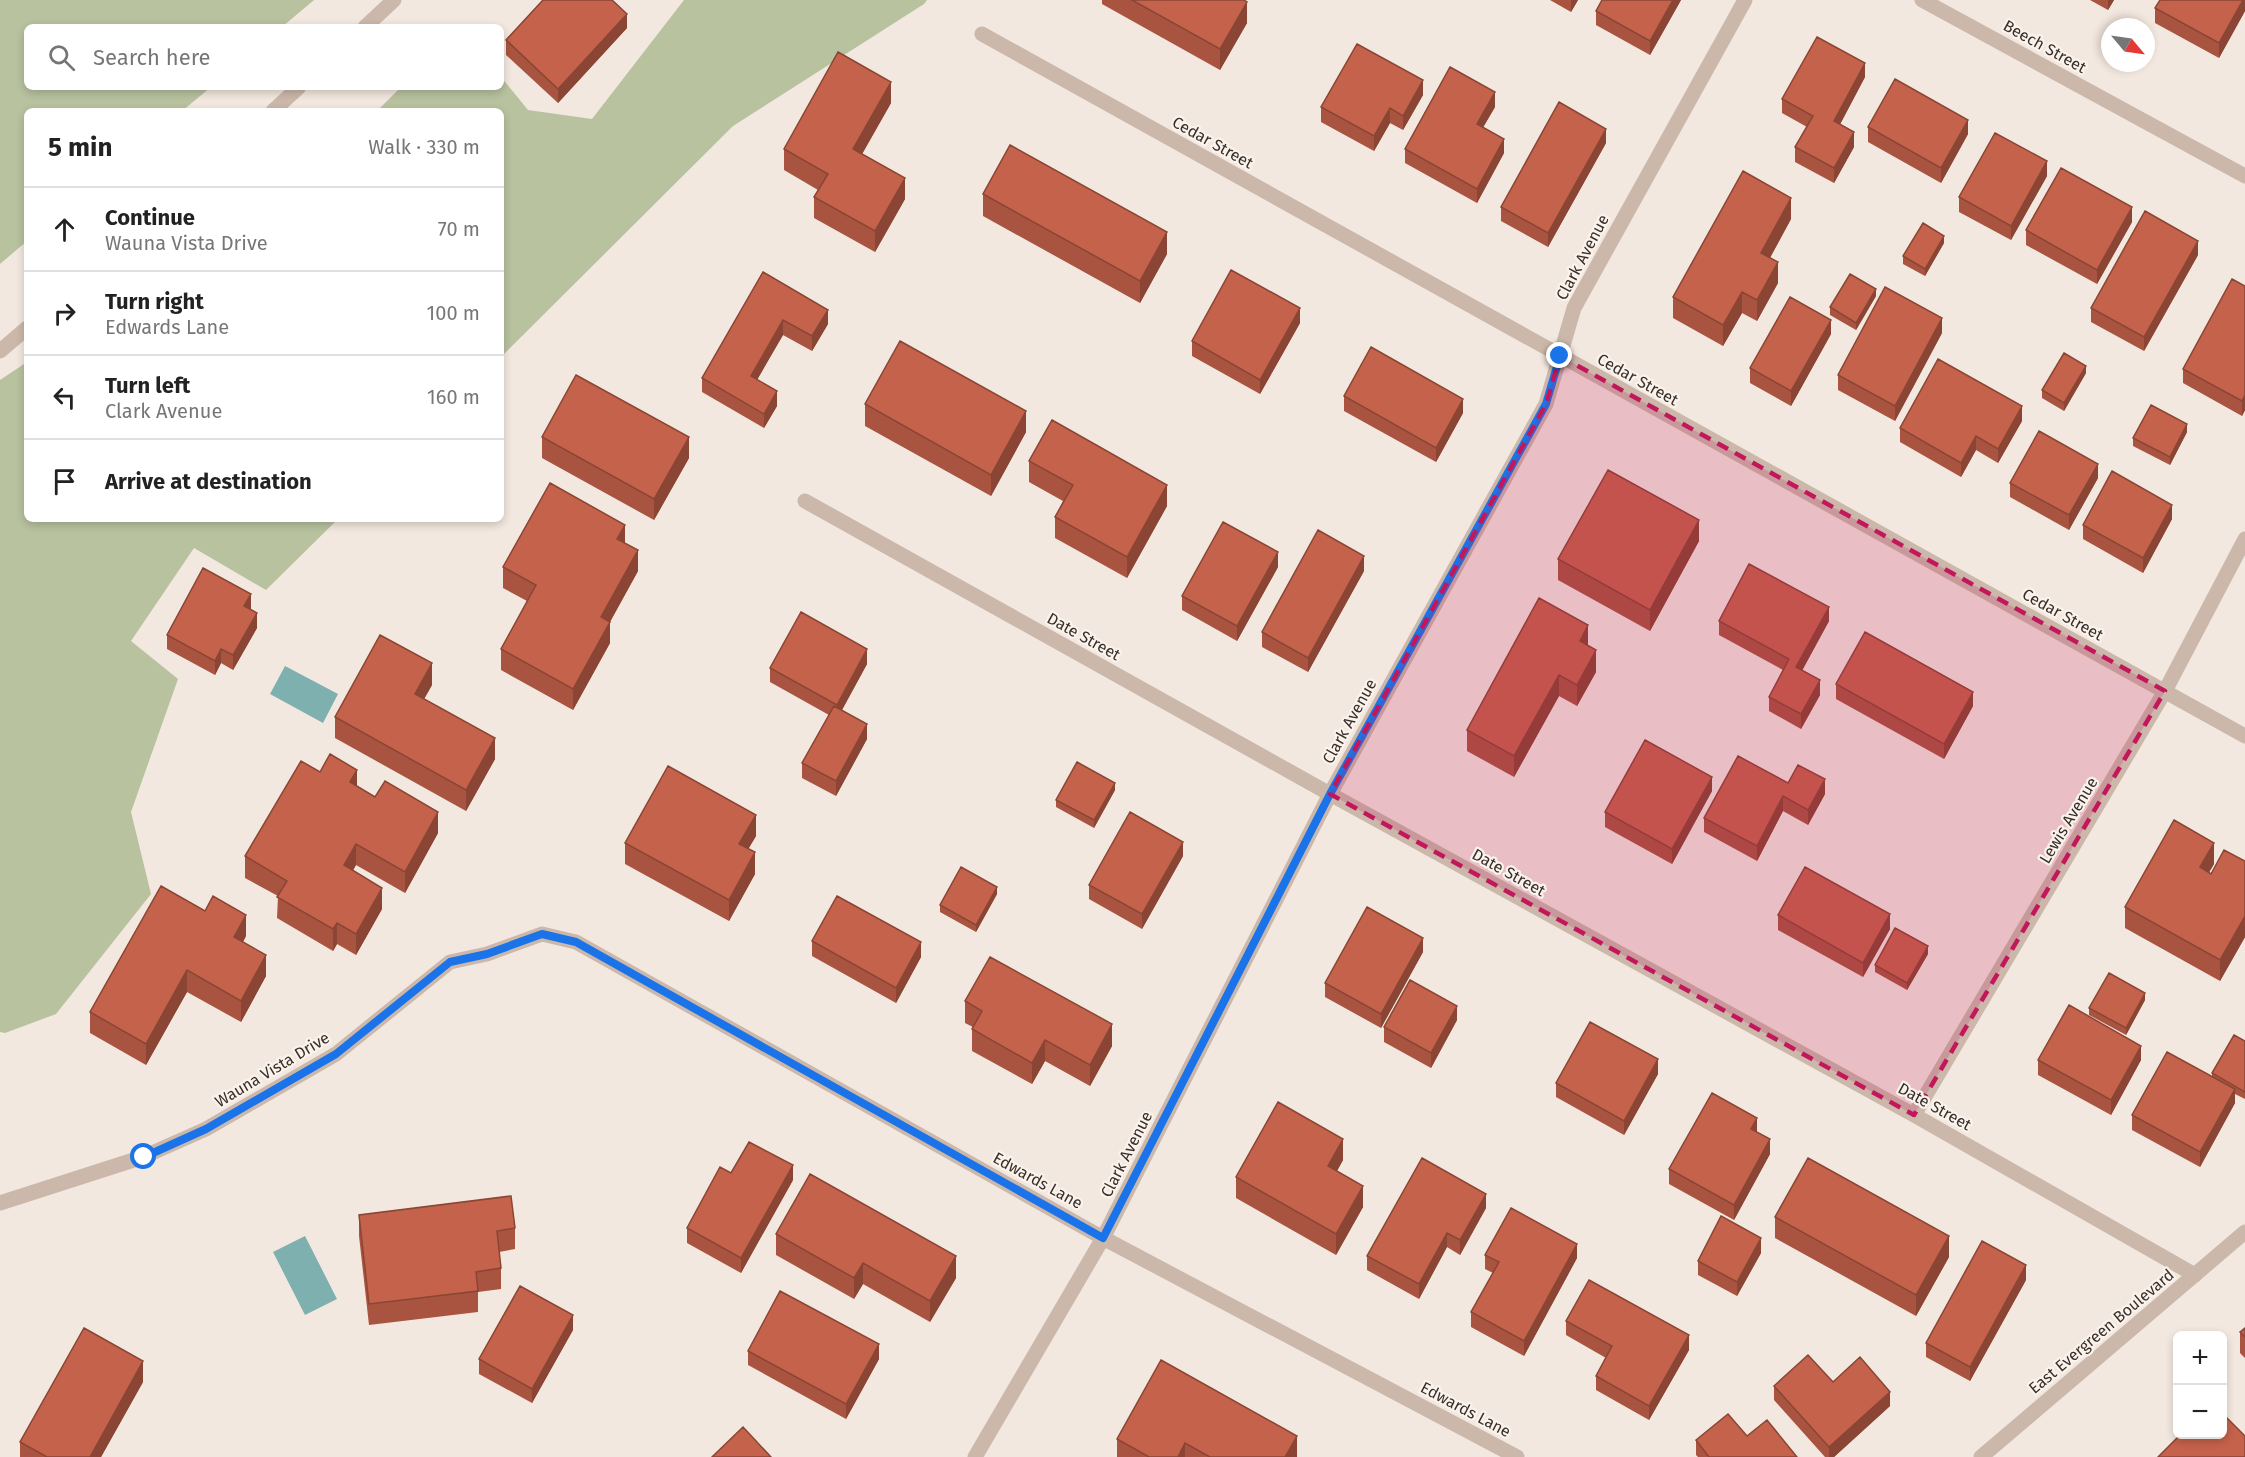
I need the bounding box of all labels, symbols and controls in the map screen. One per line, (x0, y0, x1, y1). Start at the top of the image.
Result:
street label: Beech Street (2000, 16, 2090, 77)
north arrow (2101, 18, 2155, 72)
search box (24, 24, 504, 90)
icon: search (45, 41, 78, 74)
text: Search here (93, 44, 211, 71)
street label: Cedar Street (1169, 112, 1257, 173)
text: 5 min (48, 132, 112, 163)
text: Walk · 330 m (368, 135, 480, 159)
text: Continue (105, 204, 195, 231)
street label: Clark Avenue (1552, 211, 1613, 303)
icon: ahead (48, 213, 81, 246)
text: 70 m (438, 217, 480, 241)
text: Wauna Vista Drive (105, 231, 268, 255)
text: Turn right (105, 288, 204, 315)
icon: right (48, 297, 81, 330)
text: 100 m (427, 301, 480, 325)
text: Edwards Lane (105, 315, 229, 339)
route end (1546, 342, 1572, 368)
street label: Cedar Street (1594, 349, 1682, 410)
text: Turn left (105, 372, 190, 399)
icon: left (48, 381, 81, 414)
text: 160 m (427, 385, 480, 409)
text: Clark Avenue (105, 399, 222, 423)
icon: arrive (48, 465, 81, 498)
text: Arrive at destination (105, 468, 312, 495)
street label: Cedar Street (2019, 584, 2107, 645)
street label: Date Street (1044, 609, 1124, 664)
street label: Clark Avenue (1318, 676, 1380, 767)
street label: Lewis Avenue (2035, 774, 2102, 867)
street label: Date Street (1469, 845, 1549, 900)
street label: Wauna Vista Drive (212, 1028, 333, 1111)
street label: Date Street (1895, 1079, 1975, 1134)
street label: Clark Avenue (1097, 1108, 1156, 1200)
route start (130, 1143, 156, 1169)
street label: Edwards Lane (990, 1148, 1086, 1213)
street label: East Evergreen Boulevard (2025, 1265, 2178, 1398)
map controls (2173, 1331, 2227, 1439)
button: + (2173, 1331, 2227, 1385)
street label: Edwards Lane (1417, 1378, 1514, 1441)
button: − (2173, 1385, 2227, 1439)

